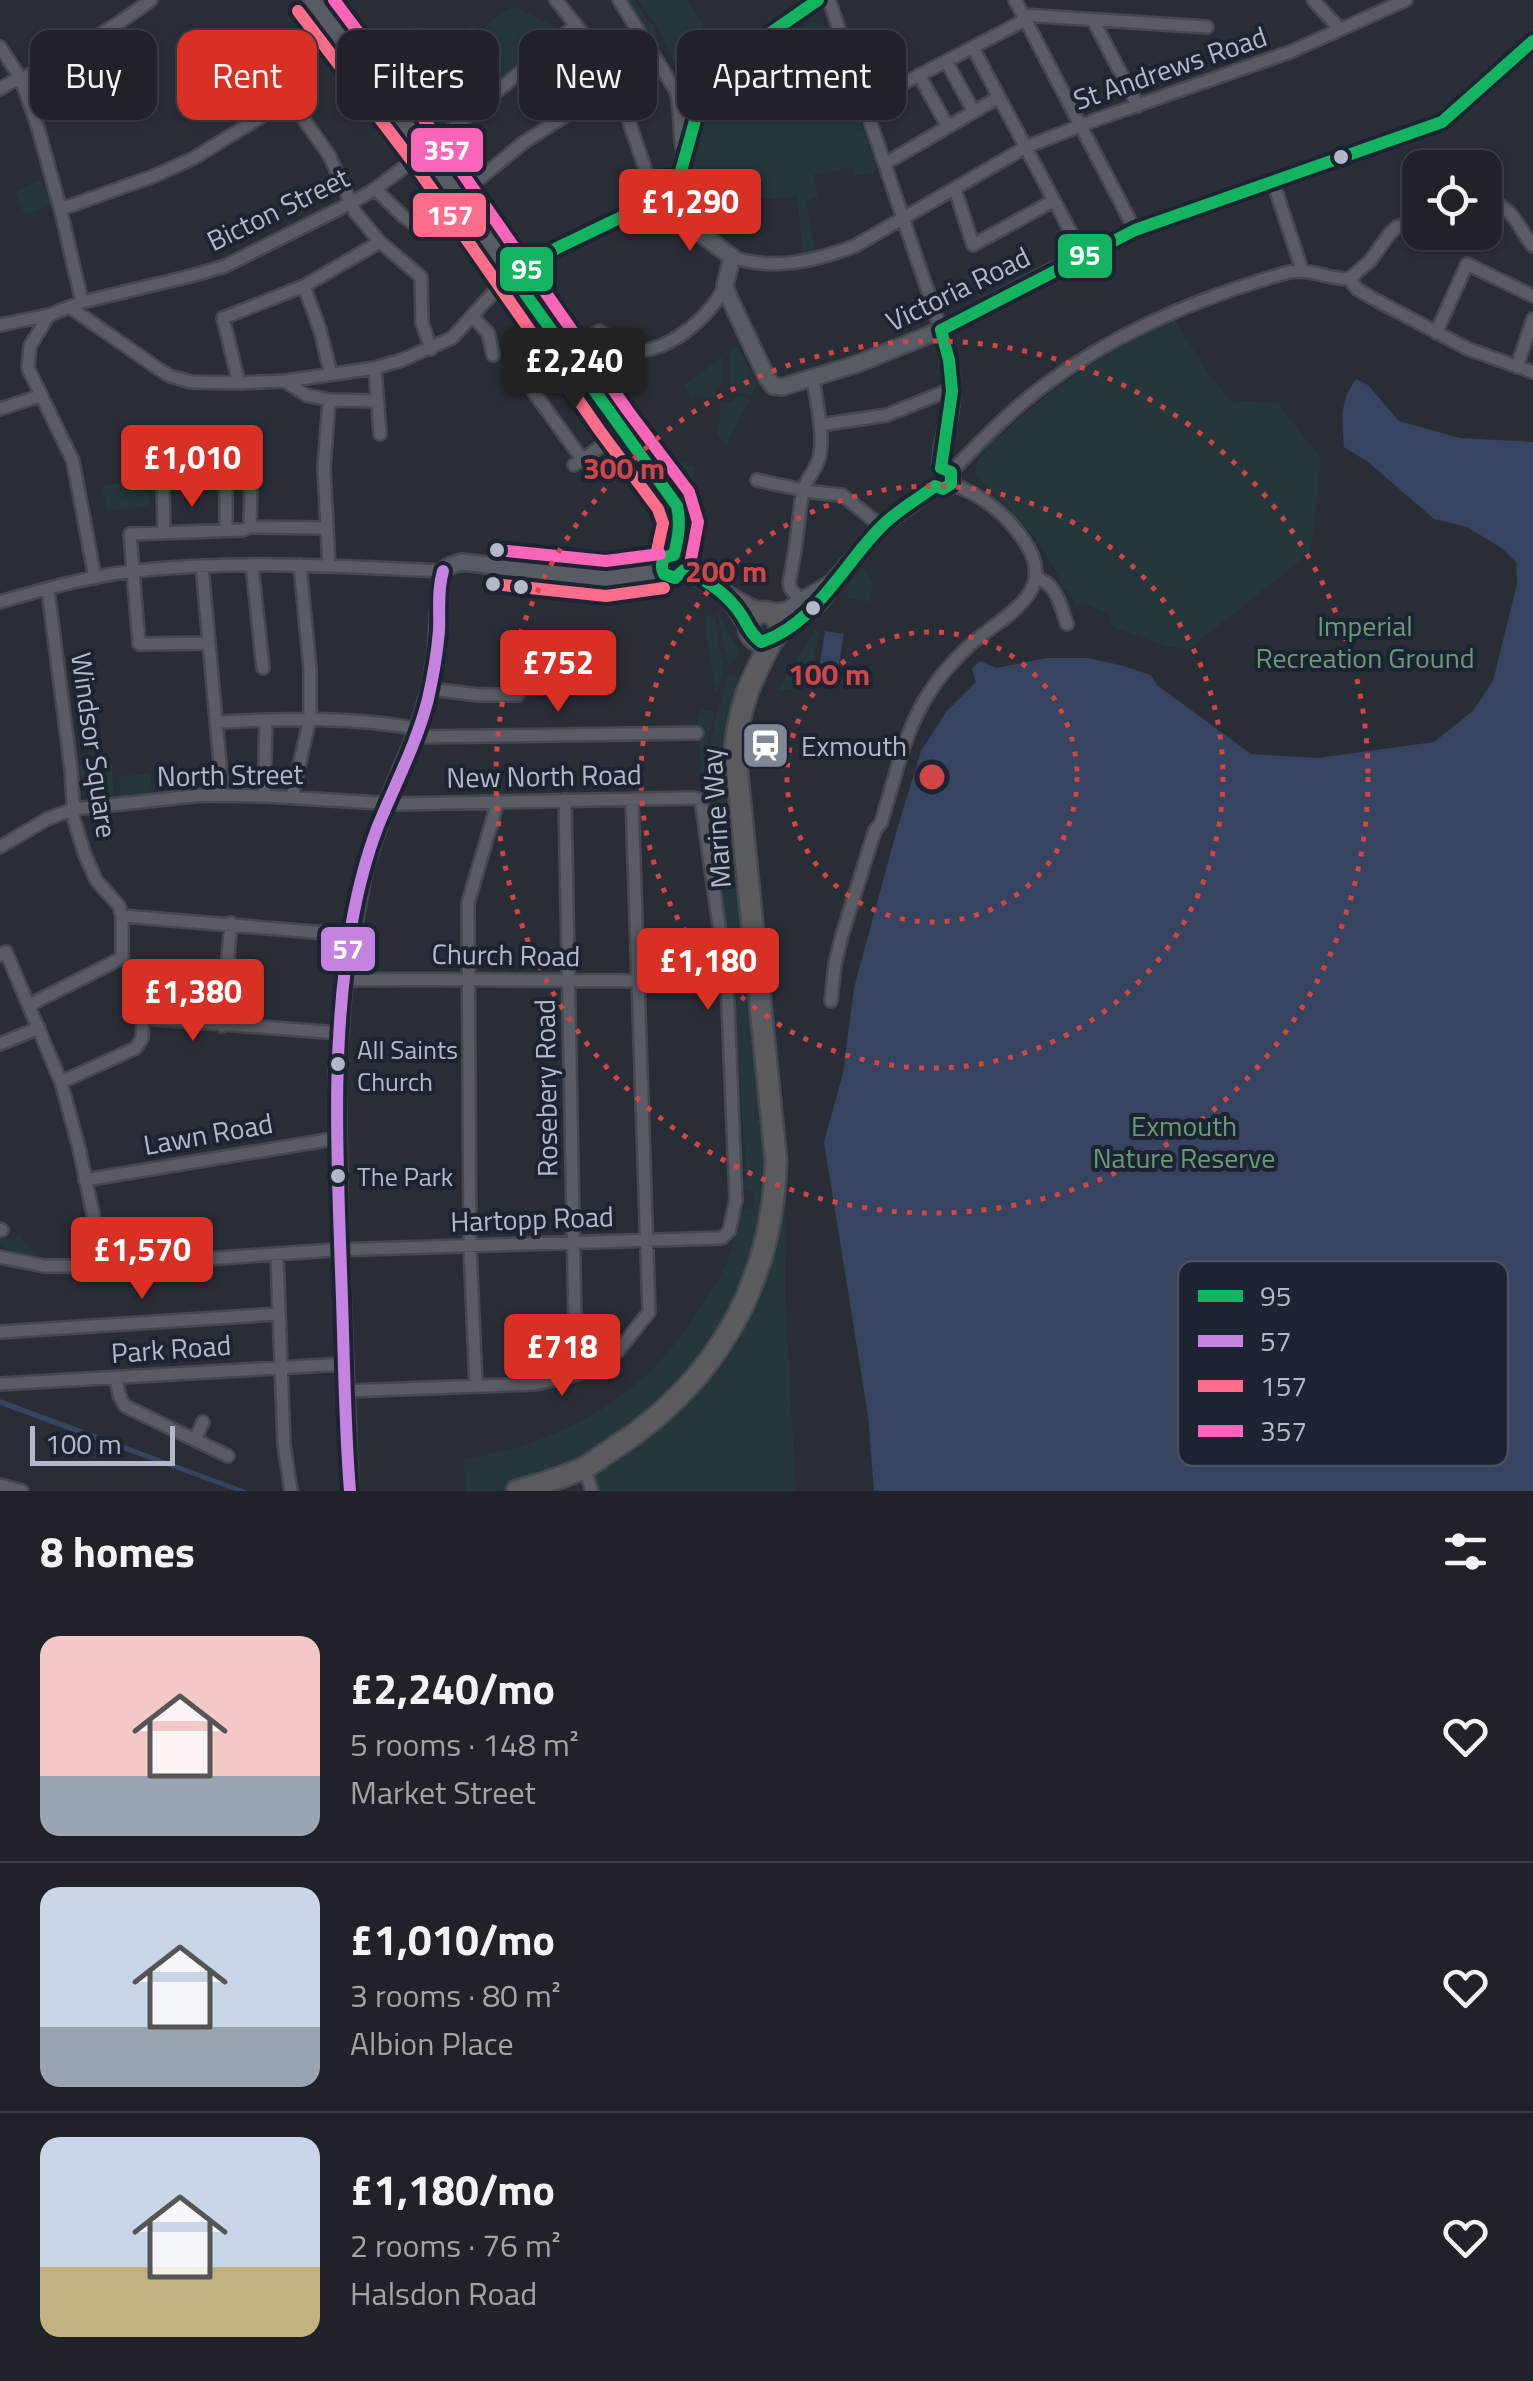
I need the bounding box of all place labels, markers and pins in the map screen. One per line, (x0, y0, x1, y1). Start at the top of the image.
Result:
unlabelled marker (1331, 147, 1351, 167)
pin: £1,290 (609, 169, 771, 254)
pin: £2,240 (493, 328, 655, 413)
pin: £1,010 (111, 425, 273, 510)
unlabelled marker (487, 540, 507, 560)
unlabelled marker (483, 574, 503, 594)
unlabelled marker (511, 577, 531, 597)
unlabelled marker (803, 598, 823, 618)
pin: £752 (499, 630, 617, 715)
station icon: Exmouth (740, 720, 792, 772)
place label: Exmouth (801, 724, 907, 767)
centre of rings (914, 759, 950, 795)
pin: £1,180 (627, 928, 789, 1013)
pin: £1,380 (112, 959, 274, 1044)
place label: All Saints Church (357, 1030, 458, 1101)
marker: All Saints Church (328, 1054, 348, 1074)
place label: The Park (357, 1157, 453, 1196)
marker: The Park (328, 1166, 348, 1186)
pin: £1,570 (61, 1217, 223, 1302)
pin: £718 (503, 1314, 621, 1399)

